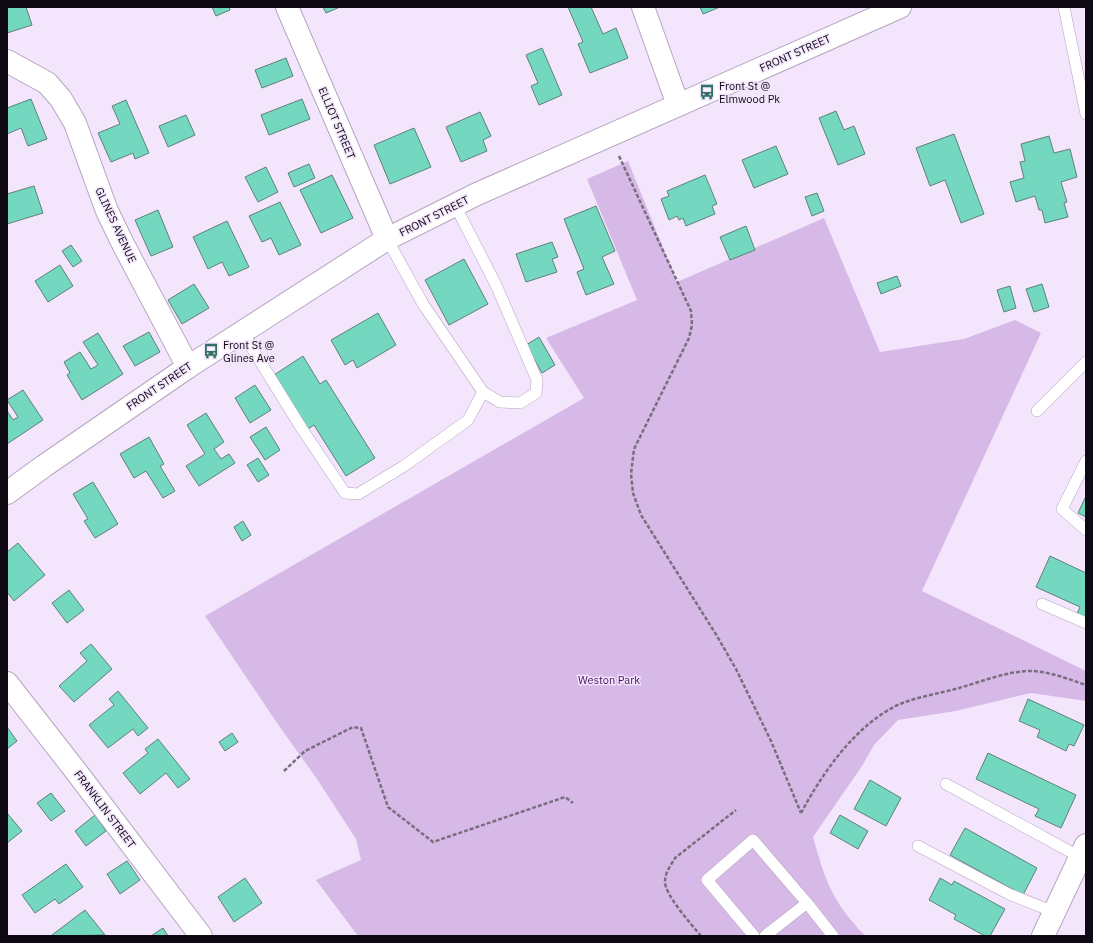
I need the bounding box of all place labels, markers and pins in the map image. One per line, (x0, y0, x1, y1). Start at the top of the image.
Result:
place label: Front St @ Elmwood Pk (719, 79, 780, 106)
bus stop icon: Front St @ Elmwood Pk (698, 83, 716, 101)
place label: Front St @ Glines Ave (223, 338, 275, 365)
bus stop icon: Front St @ Glines Ave (202, 342, 220, 360)

